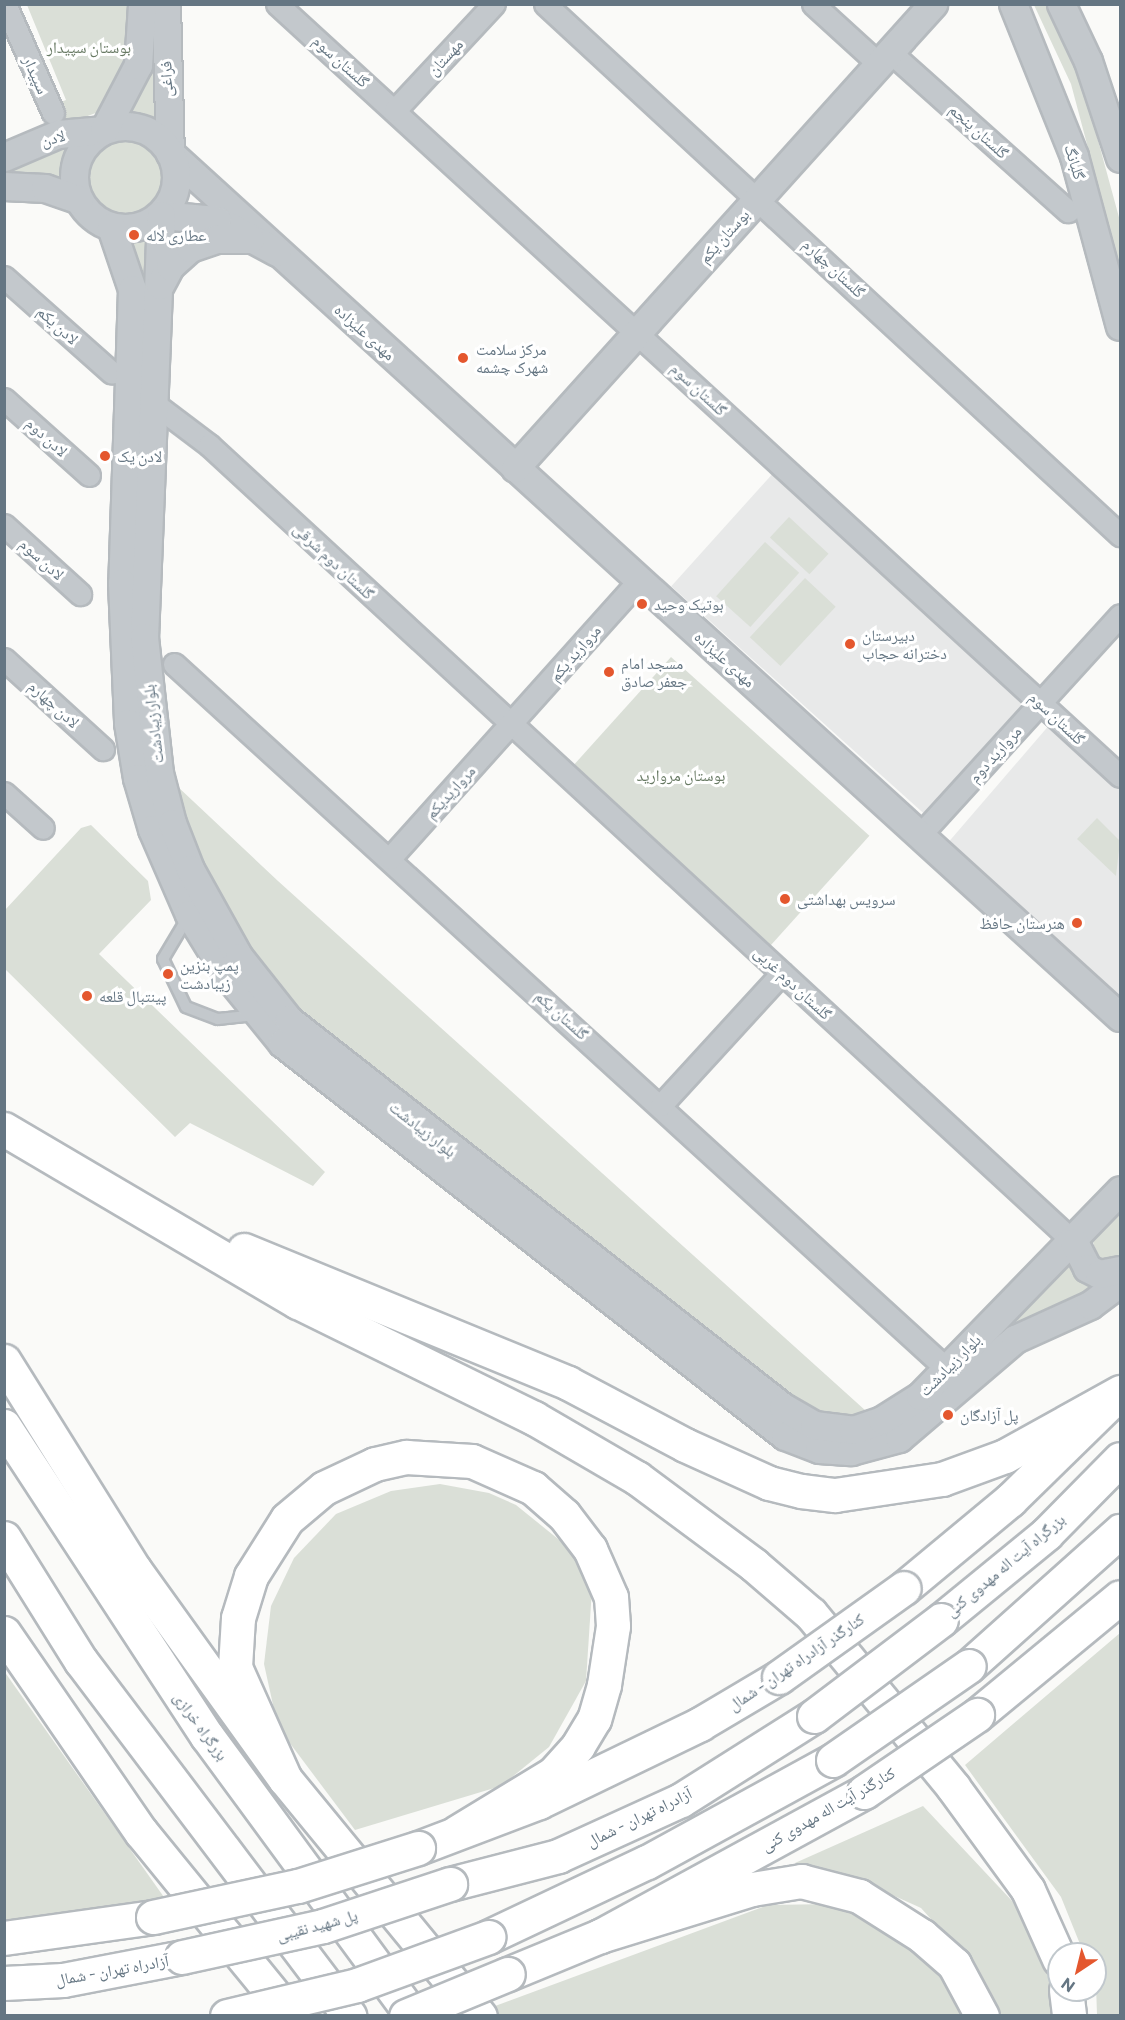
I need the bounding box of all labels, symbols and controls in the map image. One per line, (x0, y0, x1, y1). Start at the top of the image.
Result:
street label: گلستان سوم (309, 31, 373, 91)
street label: مهستان (423, 35, 467, 79)
park label: بوستان سپیدار (47, 37, 131, 57)
street label: سپیدار (19, 53, 53, 97)
street label: فراغی (156, 61, 176, 97)
street label: گلستان پنجم (946, 100, 1012, 162)
street label: لادن (39, 126, 67, 150)
street label: گلبانگ (1061, 142, 1089, 182)
street label: بوستان یکم (695, 205, 753, 267)
place label: عطاری لاله (146, 225, 206, 245)
marker: عطاری لاله (127, 228, 141, 242)
street label: گلستان چهارم (799, 234, 869, 302)
street label: مهدی علیزاده (331, 300, 399, 364)
street label: لادن یکم (34, 302, 82, 348)
place label: مرکز سلامت شهرک چشمه (476, 339, 548, 377)
marker: مرکز سلامت شهرک چشمه (454, 349, 472, 367)
street label: گلستان سوم (667, 358, 731, 420)
street label: لادن دوم (22, 413, 72, 461)
place label: لادن یک (117, 446, 162, 466)
marker: لادن یک (98, 449, 112, 463)
street label: گلستان دوم شرقی (290, 519, 378, 603)
street label: لادن سوم (16, 534, 68, 584)
place label: بوتیک وحید (654, 594, 724, 614)
marker: بوتیک وحید (635, 597, 649, 611)
street label: مروارید یکم (545, 621, 605, 685)
place label: دبیرستان دخترانه حجاب (862, 625, 947, 663)
street label: مهدی علیزاده (691, 627, 759, 691)
marker: دبیرستان دخترانه حجاب (843, 637, 857, 651)
place label: مسجد امام جعفر صادق (621, 653, 687, 691)
marker: مسجد امام جعفر صادق (602, 665, 616, 679)
street label: لادن چهارم (25, 676, 83, 732)
street label: بلوار زیبادشت (139, 683, 167, 765)
street label: گلستان سوم (1025, 687, 1089, 749)
street label: مروارید دوم (965, 722, 1025, 786)
street label: مرواریدیکم (421, 761, 479, 823)
park label: بوستان مروارید (637, 765, 725, 785)
place label: سرویس بهداشتی (797, 889, 895, 909)
marker: سرویس بهداشتی (778, 892, 792, 906)
place label: هنرستان حافظ (980, 913, 1065, 933)
marker: هنرستان حافظ (1070, 916, 1084, 930)
street label: گلستان دوم غربی (750, 942, 836, 1024)
place label: پمپ بنزین زیبادشت (180, 955, 239, 993)
marker: پمپ بنزین زیبادشت (161, 967, 175, 981)
place label: پینتبال قلعه (99, 986, 166, 1006)
street label: گلستان یکم (532, 986, 592, 1044)
marker: پینتبال قلعه (80, 989, 94, 1003)
street label: بلوار زیبادشت (386, 1097, 460, 1161)
street label: بلوار زیبادشت (915, 1330, 985, 1400)
place label: پل آزادگان (960, 1405, 1018, 1425)
marker: پل آزادگان (941, 1408, 955, 1422)
street label: بزرگراه آیت اله مهدوی کنی (941, 1509, 1069, 1621)
street label: کنارگذر آزادراه تهران - شمال (724, 1609, 868, 1715)
street label: بزرگراه خرازی (170, 1688, 232, 1764)
street label: کنارگذر آیت اله مهدوی کنی (758, 1763, 898, 1855)
street label: آزادراه تهران - شمال (583, 1783, 695, 1851)
street label: پل شهید نقیبی (274, 1905, 360, 1945)
north arrow (1047, 1942, 1107, 2002)
street label: آزادراه تهران - شمال (54, 1951, 170, 1989)
text: N (1057, 1974, 1078, 1997)

